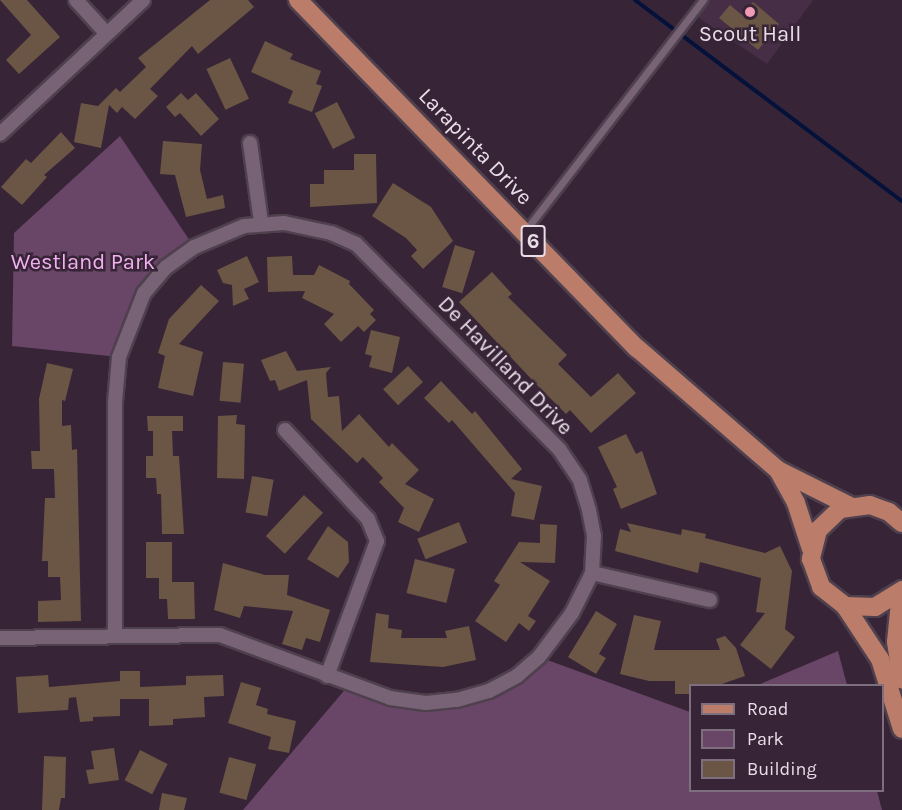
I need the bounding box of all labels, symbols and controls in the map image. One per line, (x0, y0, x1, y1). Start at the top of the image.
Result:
marker: Scout Hall (743, 5, 757, 19)
place label: Scout Hall (699, 22, 801, 48)
street label: Larapinta Drive (413, 83, 537, 211)
road number: 6 (520, 223, 546, 259)
park label: Westland Park (11, 250, 155, 276)
street label: De Havilland Drive (432, 291, 578, 441)
legend (689, 684, 884, 792)
text: Road (747, 698, 788, 720)
text: Park (747, 728, 784, 750)
text: Building (747, 758, 817, 780)

